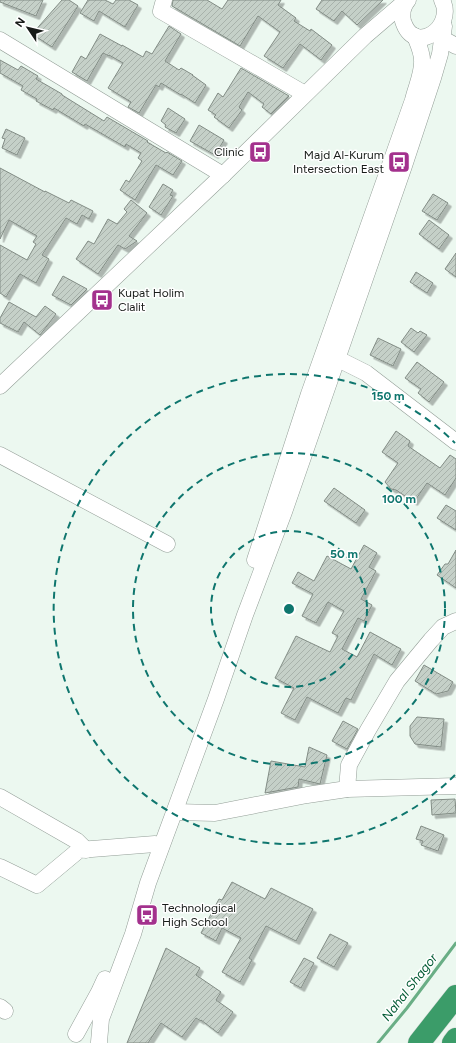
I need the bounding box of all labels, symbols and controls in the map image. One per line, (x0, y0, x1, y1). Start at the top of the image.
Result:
north arrow (8, 8, 48, 48)
text: N (12, 15, 28, 30)
bus stop icon: Clinic (247, 139, 273, 165)
place label: Clinic (214, 145, 244, 159)
place label: Majd Al-Kurum Intersection East (293, 148, 384, 176)
bus stop icon: Majd Al-Kurum Intersection East (386, 149, 412, 175)
place label: Kupat Holim Clalit (118, 286, 184, 314)
bus stop icon: Kupat Holim Clalit (89, 287, 115, 313)
text: 150 m (371, 389, 405, 403)
text: 100 m (382, 492, 416, 506)
text: 50 m (330, 547, 358, 561)
centre of rings (282, 602, 296, 616)
place label: Technological High School (162, 901, 236, 929)
bus stop icon: Technological High School (134, 902, 160, 928)
water label: Nahal Shagor (379, 950, 441, 1024)

